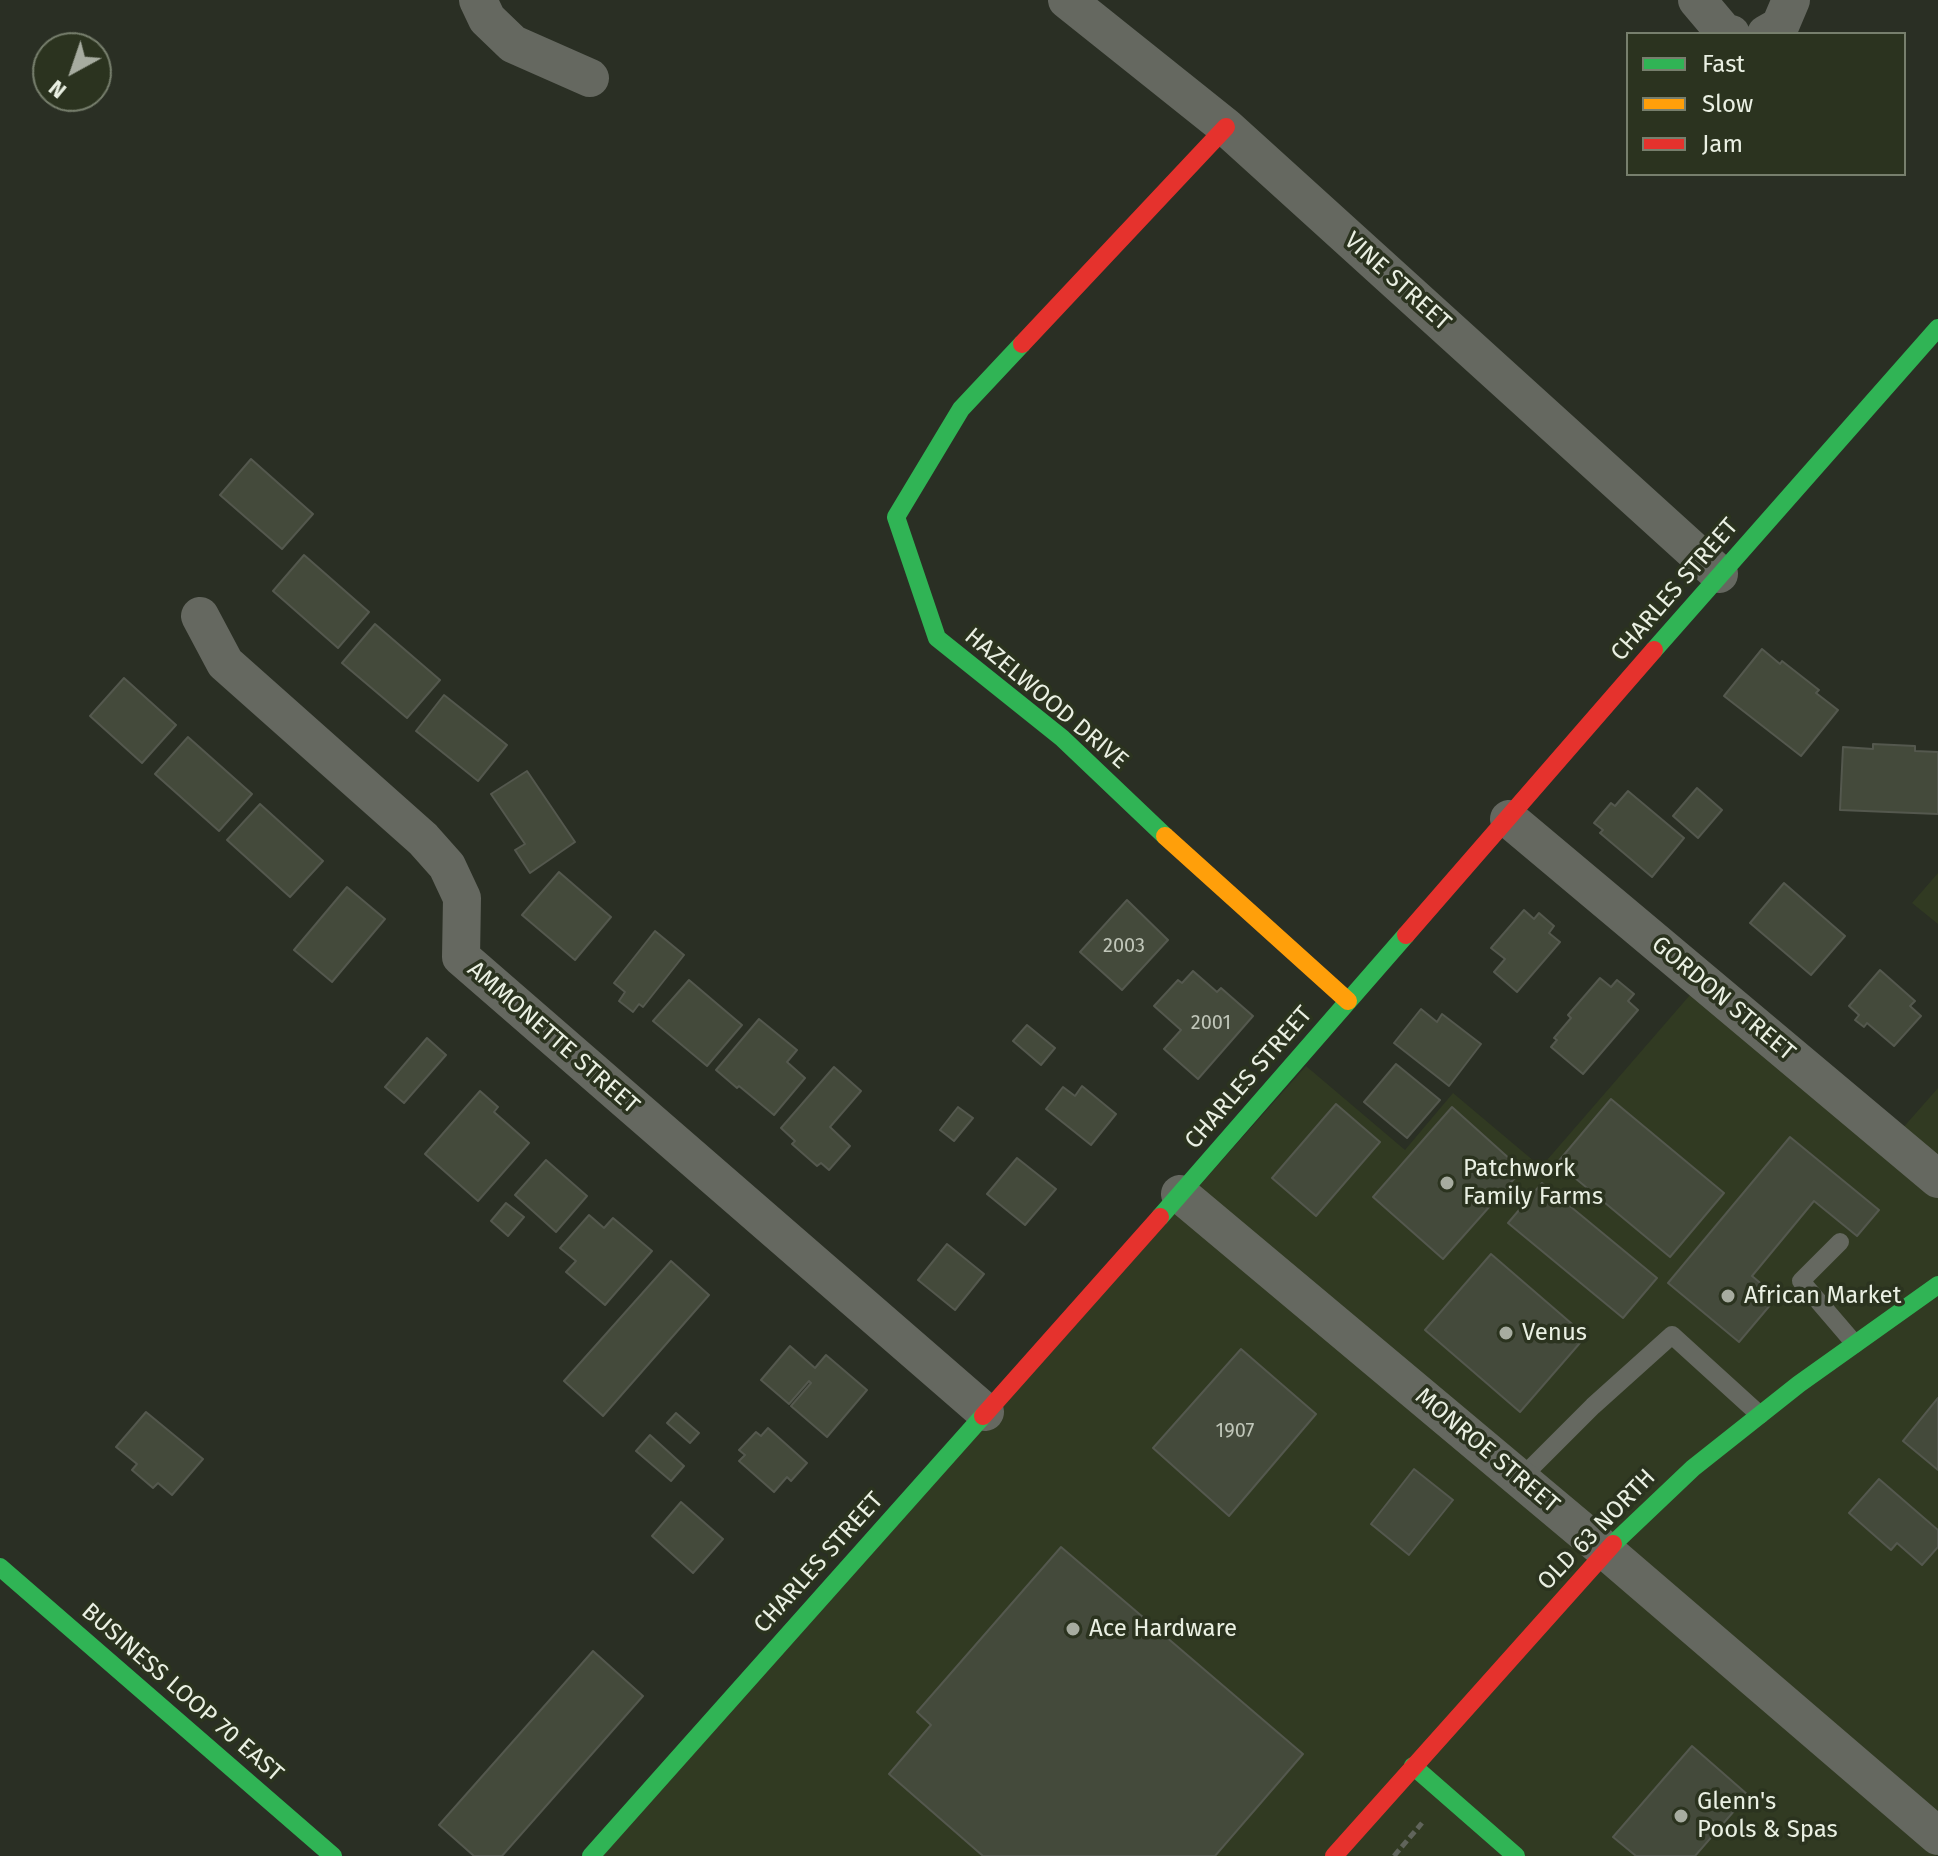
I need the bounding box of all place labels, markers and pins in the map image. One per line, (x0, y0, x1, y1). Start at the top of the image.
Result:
place label: Patchwork Family Farms (1463, 1155, 1603, 1211)
marker: Patchwork Family Farms (1438, 1174, 1456, 1192)
place label: African Market (1744, 1282, 1901, 1310)
marker: African Market (1719, 1287, 1737, 1305)
place label: Venus (1522, 1319, 1587, 1347)
marker: Venus (1497, 1324, 1515, 1342)
place label: Ace Hardware (1089, 1615, 1237, 1643)
marker: Ace Hardware (1064, 1620, 1082, 1638)
place label: Glenn's Pools & Spas (1697, 1788, 1838, 1844)
marker: Glenn's Pools & Spas (1672, 1807, 1690, 1825)

